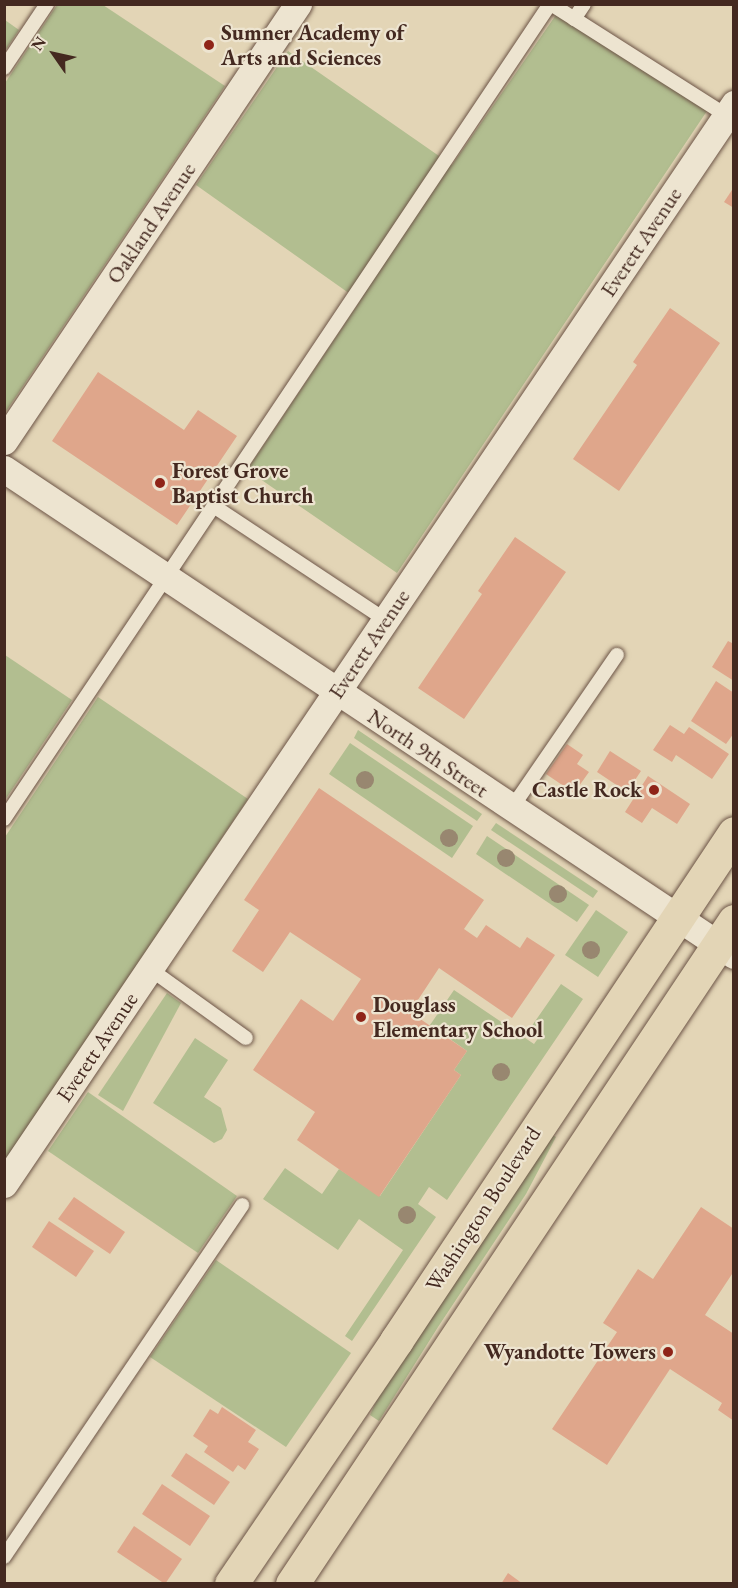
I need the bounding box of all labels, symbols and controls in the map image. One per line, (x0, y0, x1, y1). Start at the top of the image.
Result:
place label: Sumner Academy of Arts and Sciences (221, 19, 404, 70)
north arrow (24, 24, 84, 84)
text: N (26, 32, 51, 55)
marker: Sumner Academy of Arts and Sciences (202, 38, 216, 52)
street label: Oakland Avenue (101, 157, 201, 289)
street label: Everett Avenue (595, 182, 687, 302)
place label: Forest Grove Baptist Church (172, 457, 313, 508)
marker: Forest Grove Baptist Church (153, 476, 167, 490)
street label: Everett Avenue (323, 584, 415, 704)
street label: North 9th Street (363, 703, 493, 803)
place label: Castle Rock (532, 777, 642, 803)
marker: Castle Rock (647, 783, 661, 797)
street label: Everett Avenue (51, 987, 143, 1107)
place label: Douglass Elementary School (373, 991, 543, 1042)
marker: Douglass Elementary School (354, 1010, 368, 1024)
street label: Washington Boulevard (420, 1122, 546, 1296)
place label: Wyandotte Towers (484, 1339, 656, 1365)
marker: Wyandotte Towers (661, 1345, 675, 1359)

